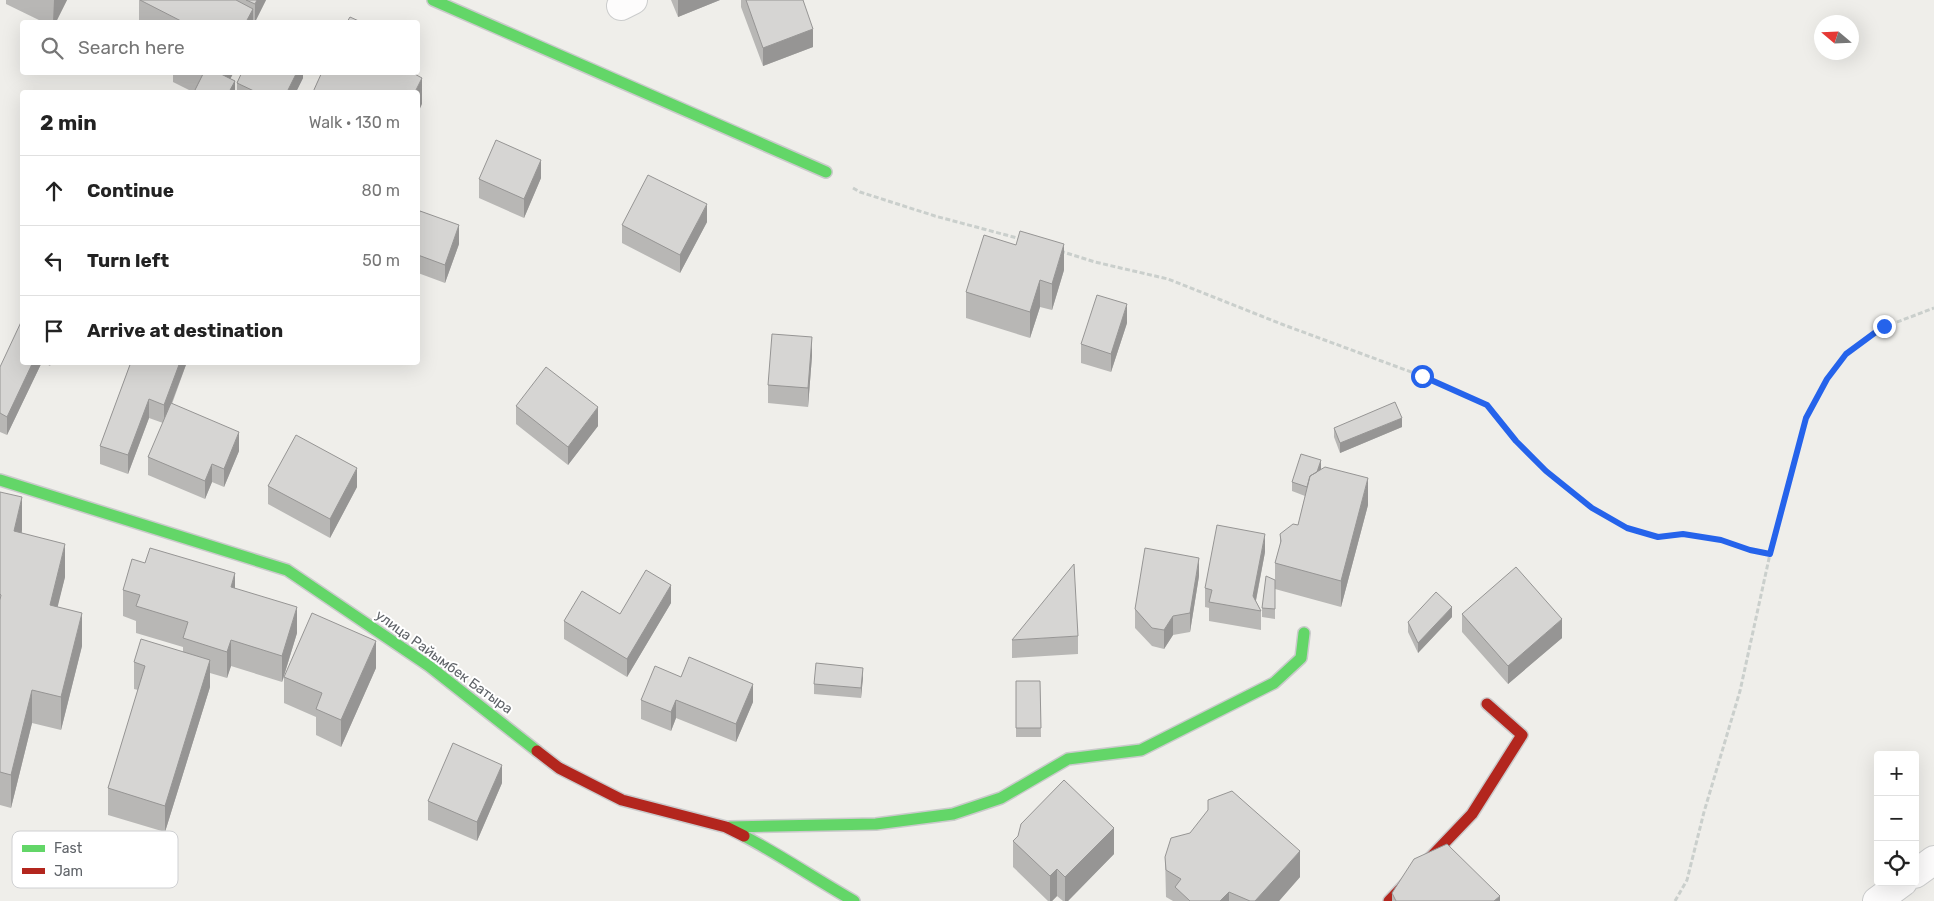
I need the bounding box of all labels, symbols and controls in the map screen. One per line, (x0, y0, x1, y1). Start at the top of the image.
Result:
north arrow (1814, 15, 1859, 60)
search box (20, 20, 420, 75)
icon: search (38, 34, 66, 62)
text: Search here (78, 36, 185, 59)
text: 2 min (40, 110, 97, 135)
text: Walk · 130 m (309, 113, 400, 132)
icon: ahead (40, 177, 68, 205)
text: Continue (87, 179, 174, 202)
text: 80 m (362, 181, 400, 200)
icon: left (40, 247, 68, 275)
text: Turn left (87, 249, 169, 272)
text: 50 m (362, 251, 400, 270)
route end (1873, 315, 1896, 338)
icon: arrive (40, 317, 68, 345)
text: Arrive at destination (87, 319, 283, 342)
route start (1411, 365, 1434, 388)
street label: улица Райымбек Батыра (372, 607, 516, 717)
map controls (1874, 751, 1919, 886)
button: + (1874, 751, 1919, 796)
button: − (1874, 796, 1919, 841)
legend (12, 831, 178, 888)
text: Fast (54, 840, 83, 857)
button: locate (1874, 841, 1919, 886)
text: Jam (54, 863, 83, 880)

